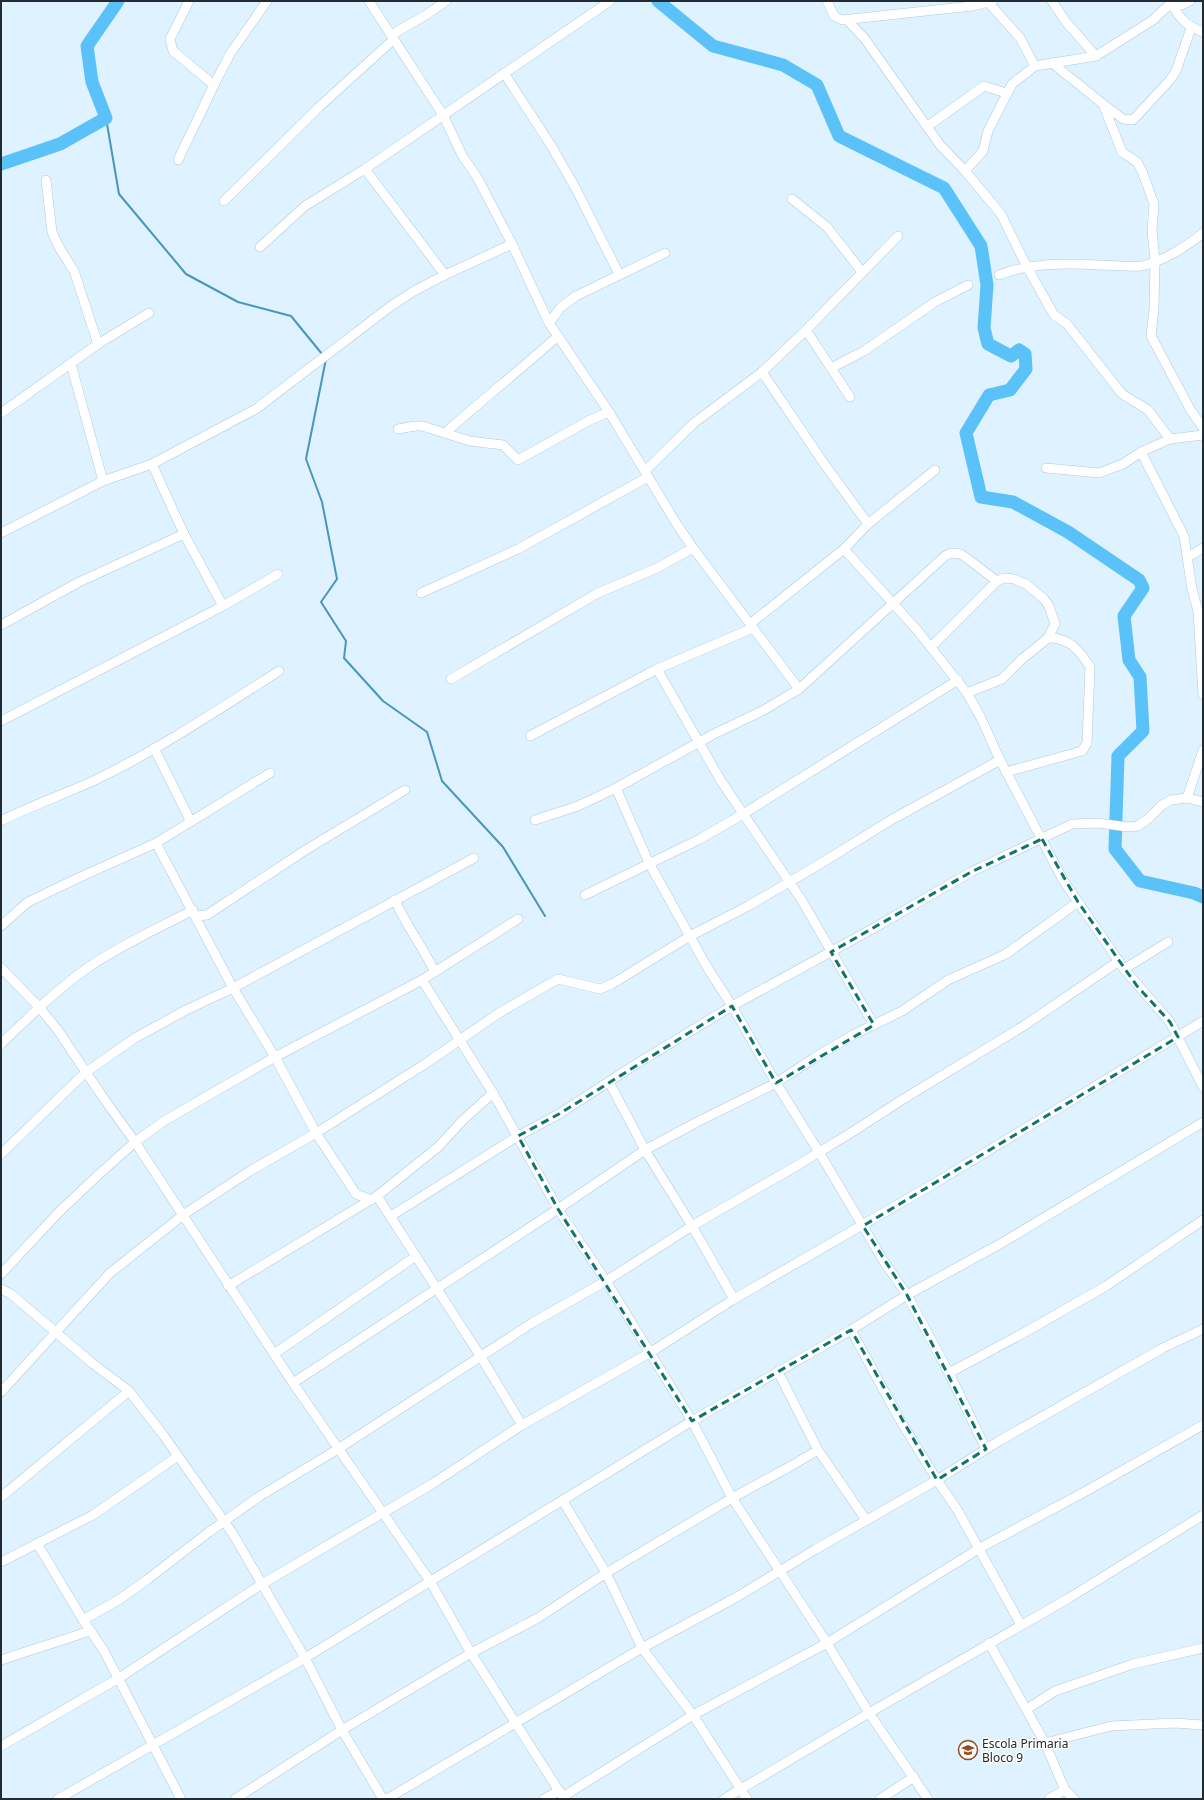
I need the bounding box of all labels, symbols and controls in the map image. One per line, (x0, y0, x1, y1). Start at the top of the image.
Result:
place label: Escola Primaria Bloco 9 (982, 1735, 1068, 1766)
school or university icon: Escola Primaria Bloco 9 (957, 1739, 979, 1761)

